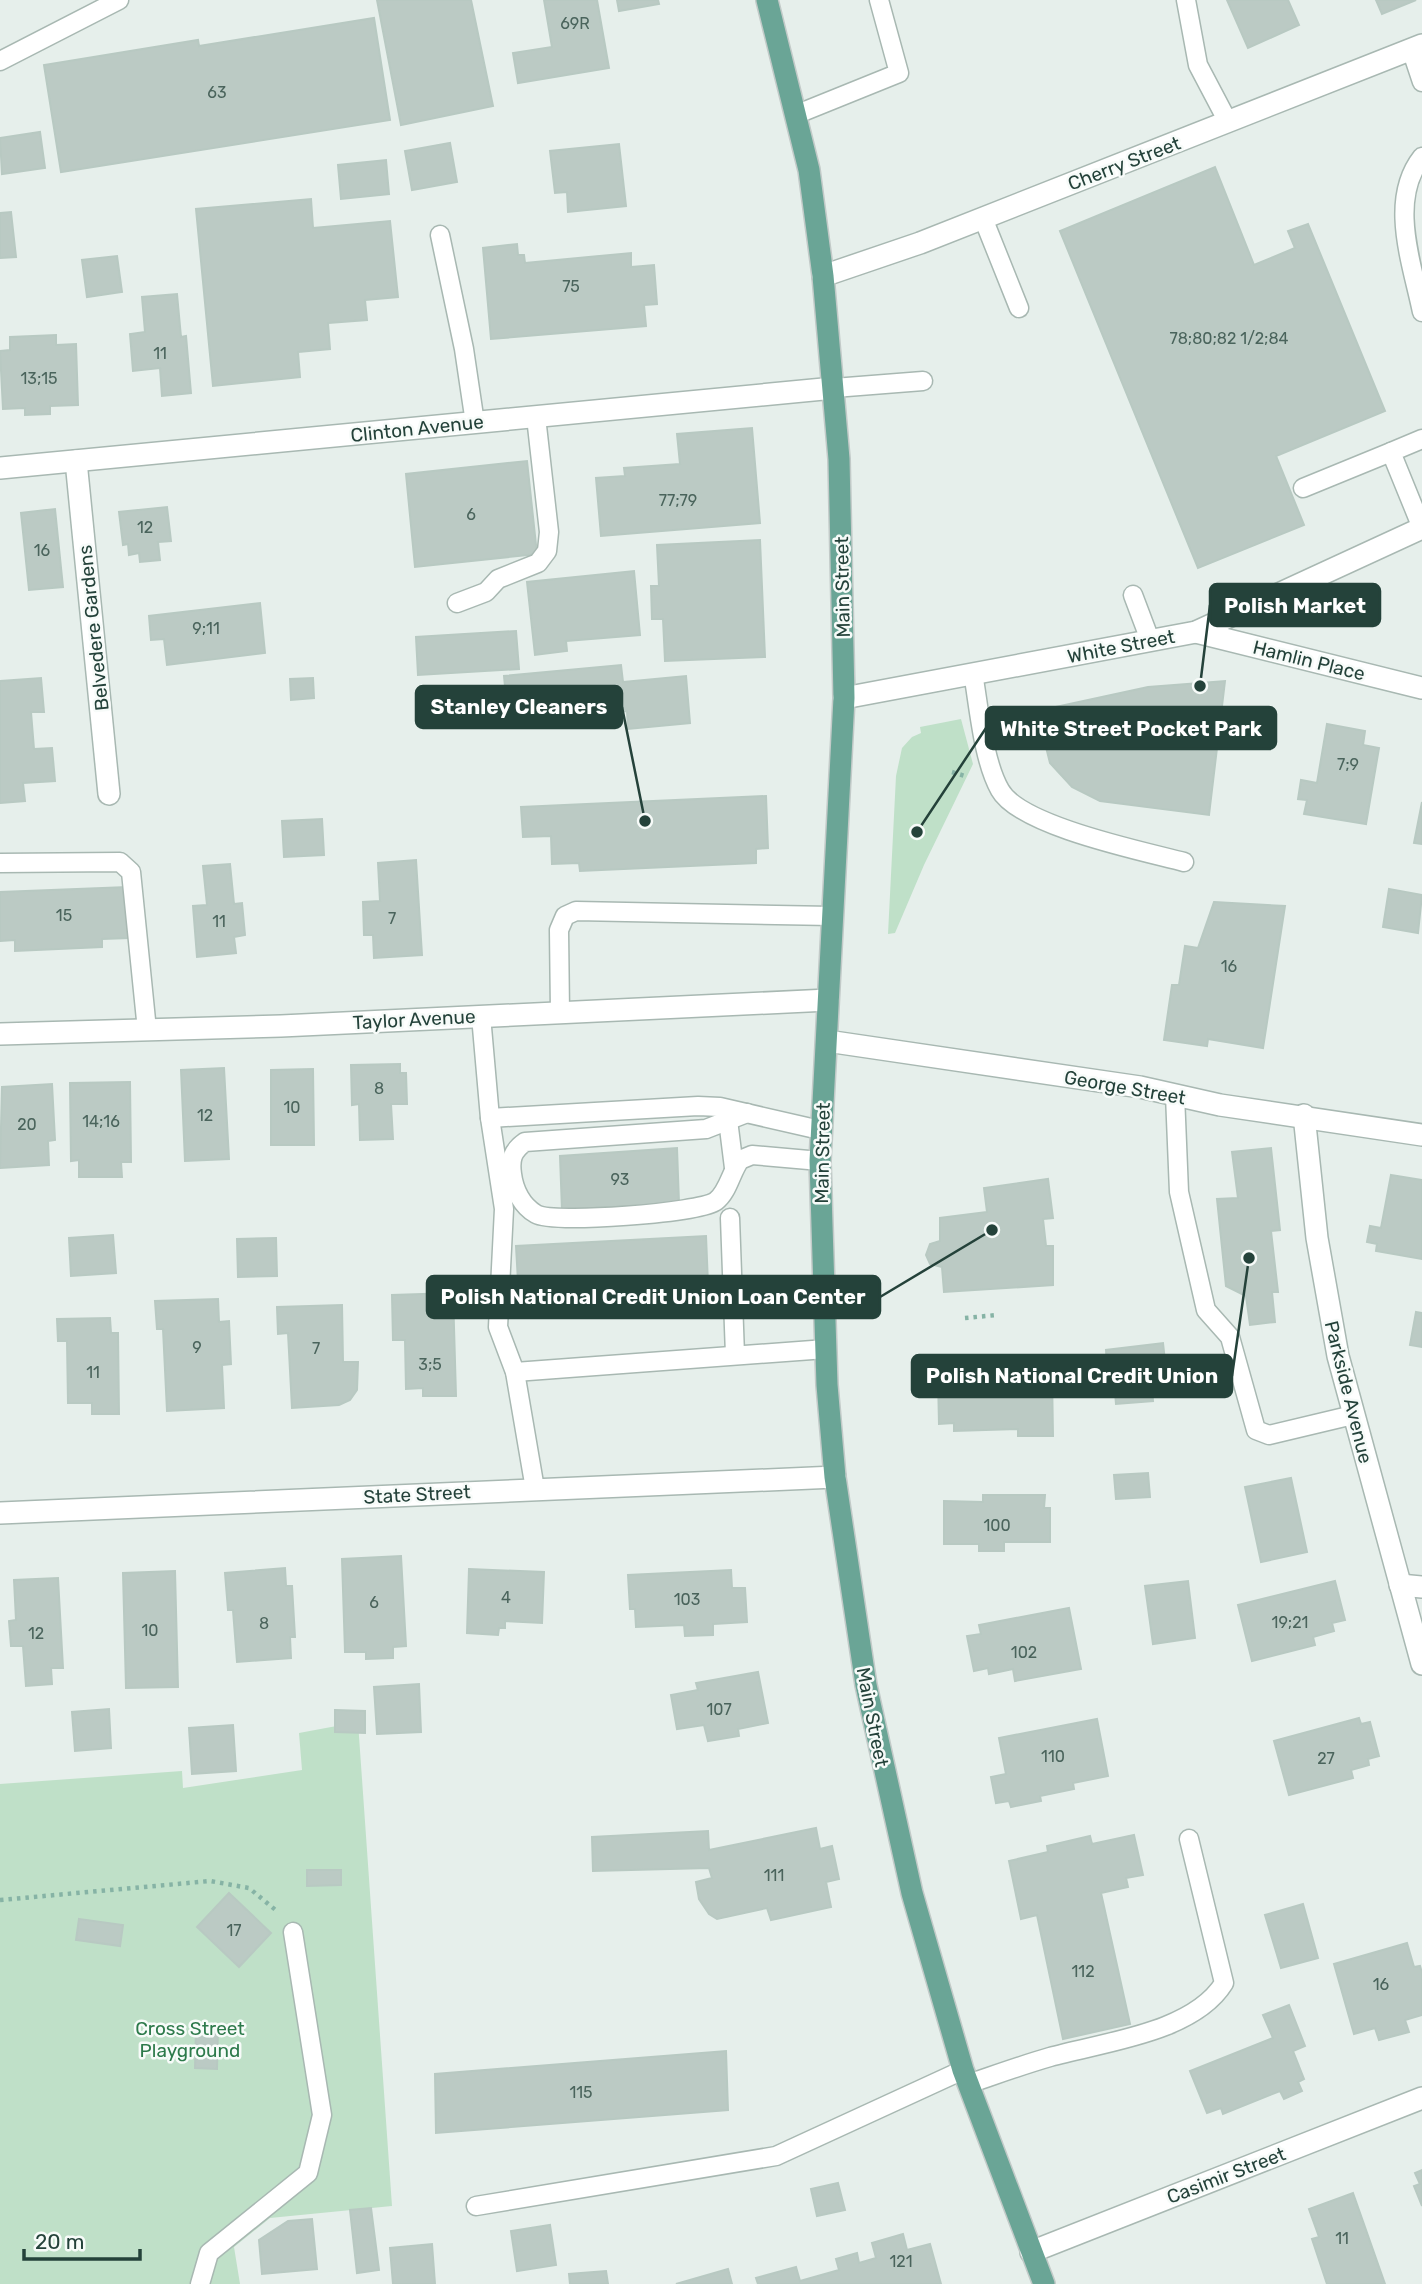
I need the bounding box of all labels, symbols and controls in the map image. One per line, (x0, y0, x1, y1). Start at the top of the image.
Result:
house number: 69R (560, 14, 590, 33)
house number: 63 (207, 83, 227, 102)
street label: Cherry Street (1065, 131, 1184, 196)
house number: 75 (562, 277, 580, 296)
house number: 78;80;82 1/2;84 (1169, 329, 1289, 348)
house number: 11 (153, 344, 167, 363)
house number: 13;15 (20, 369, 58, 388)
street label: Clinton Avenue (349, 410, 485, 447)
house number: 77;79 (659, 491, 697, 510)
house number: 6 (466, 505, 476, 524)
house number: 12 (137, 518, 153, 537)
street label: Main Street (830, 536, 855, 638)
house number: 16 (34, 541, 51, 560)
street label: Belvedere Gardens (73, 544, 114, 712)
callout: Polish Market (1210, 584, 1380, 626)
text: Polish Market (1224, 593, 1366, 618)
house number: 9;11 (192, 619, 220, 638)
street label: White Street (1065, 625, 1177, 668)
street label: Hamlin Place (1250, 635, 1367, 686)
callout: Stanley Cleaners (416, 686, 622, 728)
text: Stanley Cleaners (431, 694, 607, 719)
callout: White Street Pocket Park (986, 707, 1276, 749)
text: White Street Pocket Park (1000, 716, 1263, 741)
house number: 7;9 (1337, 755, 1359, 774)
house number: 15 (56, 906, 72, 925)
house number: 7 (388, 909, 396, 928)
house number: 11 (212, 912, 226, 931)
house number: 16 (1221, 957, 1238, 976)
street label: Taylor Avenue (352, 1005, 476, 1034)
street label: George Street (1062, 1065, 1188, 1110)
house number: 8 (374, 1079, 384, 1098)
house number: 10 (283, 1098, 301, 1117)
street label: Main Street (810, 1102, 835, 1204)
house number: 12 (197, 1106, 213, 1125)
house number: 14;16 (82, 1112, 120, 1131)
house number: 20 (17, 1115, 37, 1134)
house number: 93 (611, 1170, 629, 1189)
callout: Polish National Credit Union Loan Center (427, 1276, 880, 1318)
text: Polish National Credit Union Loan Center (441, 1284, 866, 1309)
street label: Parkside Avenue (1320, 1318, 1377, 1466)
house number: 9 (192, 1338, 202, 1357)
house number: 7 (312, 1339, 320, 1358)
house number: 3;5 (418, 1355, 442, 1374)
callout: Polish National Credit Union (912, 1355, 1232, 1397)
house number: 11 (86, 1363, 100, 1382)
text: Polish National Credit Union (926, 1363, 1218, 1388)
street label: State Street (363, 1480, 472, 1509)
house number: 100 (983, 1516, 1011, 1535)
house number: 4 (501, 1588, 511, 1607)
house number: 103 (674, 1590, 700, 1609)
house number: 6 (369, 1593, 379, 1612)
house number: 19;21 (1272, 1613, 1308, 1632)
house number: 8 (259, 1614, 269, 1633)
house number: 10 (141, 1621, 159, 1640)
house number: 12 (28, 1624, 44, 1643)
house number: 102 (1011, 1643, 1037, 1662)
street label: Main Street (852, 1665, 894, 1770)
house number: 107 (706, 1700, 732, 1719)
house number: 110 (1041, 1747, 1065, 1766)
house number: 27 (1317, 1749, 1335, 1768)
house number: 111 (764, 1866, 784, 1885)
house number: 17 (226, 1921, 242, 1940)
house number: 112 (1071, 1962, 1095, 1981)
house number: 16 (1373, 1975, 1390, 1994)
park label: Cross Street Playground (135, 2017, 245, 2062)
house number: 115 (569, 2083, 593, 2102)
street label: Casimir Street (1164, 2142, 1289, 2209)
scale bar (24, 2218, 140, 2262)
text: 20 m (35, 2229, 84, 2254)
house number: 11 (1335, 2229, 1349, 2248)
house number: 121 (889, 2252, 913, 2271)

